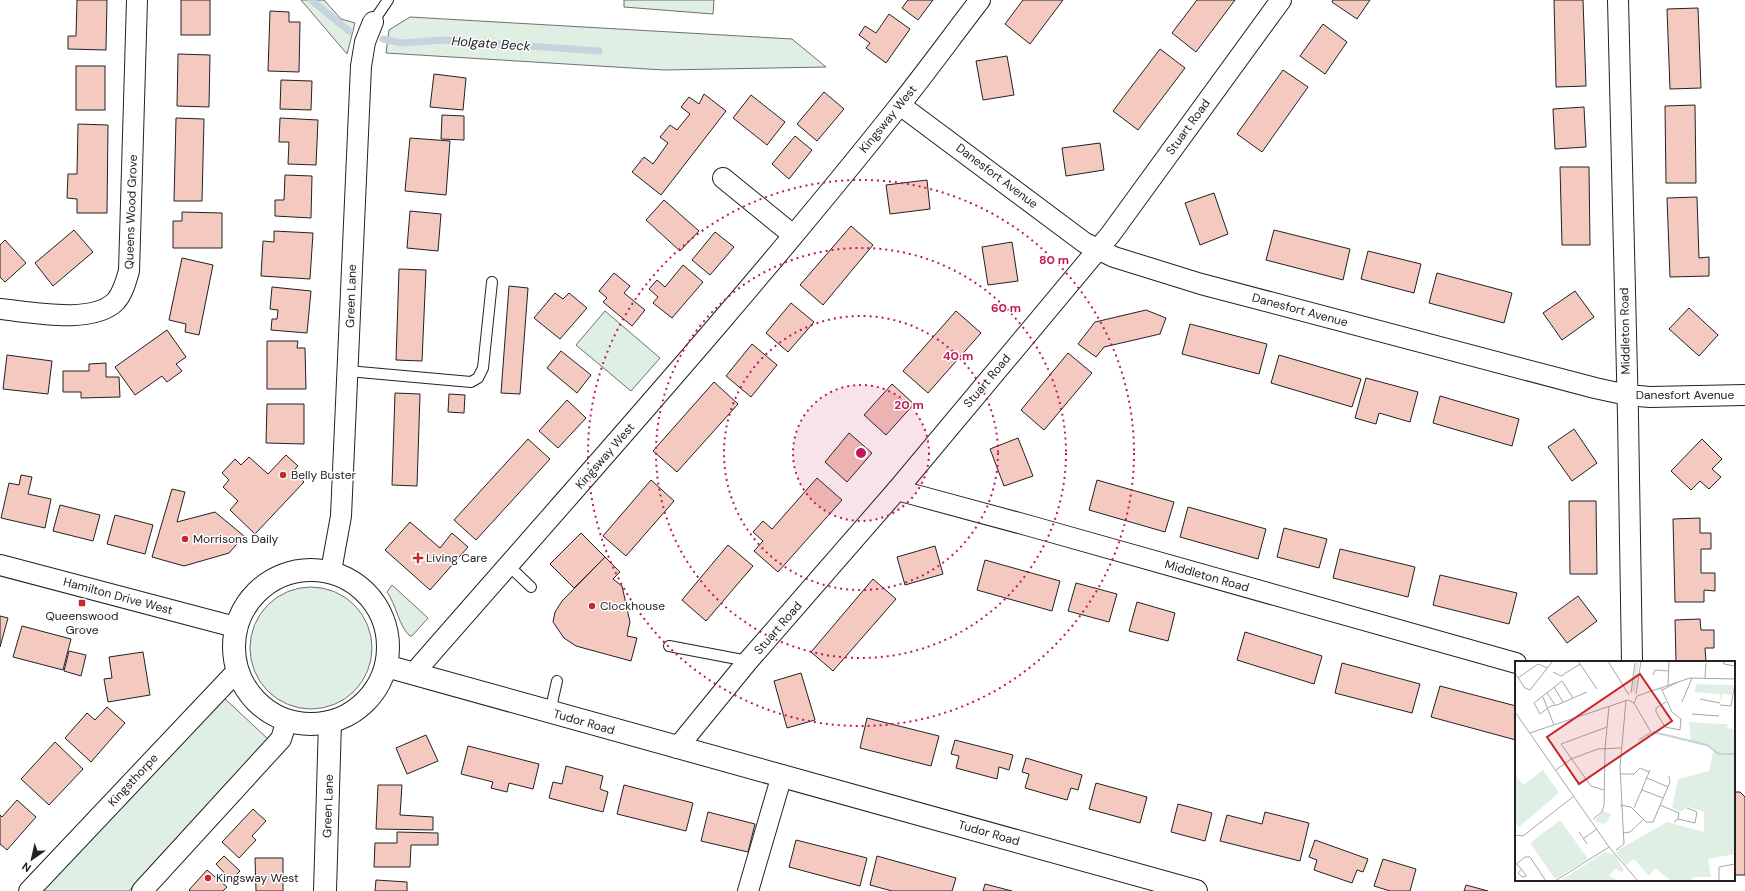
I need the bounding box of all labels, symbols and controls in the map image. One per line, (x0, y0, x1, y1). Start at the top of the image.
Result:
water label: Holgate Beck (451, 32, 531, 55)
street label: Kingsway West (856, 82, 920, 156)
street label: Stuart Road (1162, 96, 1214, 158)
street label: Danesfort Avenue (953, 140, 1041, 212)
street label: Queens Wood Grove (121, 154, 141, 270)
text: 80 m (1039, 252, 1069, 268)
street label: Green Lane (342, 264, 360, 328)
street label: Middleton Road (1616, 287, 1634, 375)
street label: Danesfort Avenue (1250, 290, 1350, 331)
text: 60 m (991, 300, 1021, 316)
text: 40 m (943, 348, 973, 364)
street label: Stuart Road (960, 351, 1014, 411)
street label: Danesfort Avenue (1636, 387, 1734, 403)
text: 20 m (894, 397, 924, 413)
street label: Kingsway West (572, 419, 638, 492)
centre of rings (854, 446, 868, 460)
place label: Belly Buster (291, 467, 356, 483)
marker: Belly Buster (278, 470, 288, 480)
place label: Morrisons Daily (193, 531, 279, 547)
marker: Morrisons Daily (180, 534, 190, 544)
place label: Living Care (426, 550, 488, 566)
marker: Living Care (413, 553, 423, 563)
street label: Middleton Road (1163, 556, 1251, 596)
street label: Hamilton Drive West (62, 574, 175, 618)
marker: Queenswood Grove (77, 598, 87, 608)
place label: Clockhouse (600, 598, 665, 614)
street label: Stuart Road (751, 598, 805, 658)
marker: Clockhouse (587, 601, 597, 611)
place label: Queenswood Grove (45, 608, 119, 638)
inset map (1515, 661, 1735, 881)
street label: Tudor Road (551, 706, 617, 738)
street label: Kingsthorpe (104, 750, 162, 810)
street label: Green Lane (319, 774, 337, 838)
street label: Tudor Road (956, 817, 1022, 849)
north arrow (12, 839, 52, 879)
text: N (19, 859, 34, 875)
place label: Kingsway West (216, 870, 299, 886)
marker: Kingsway West (203, 873, 213, 883)

